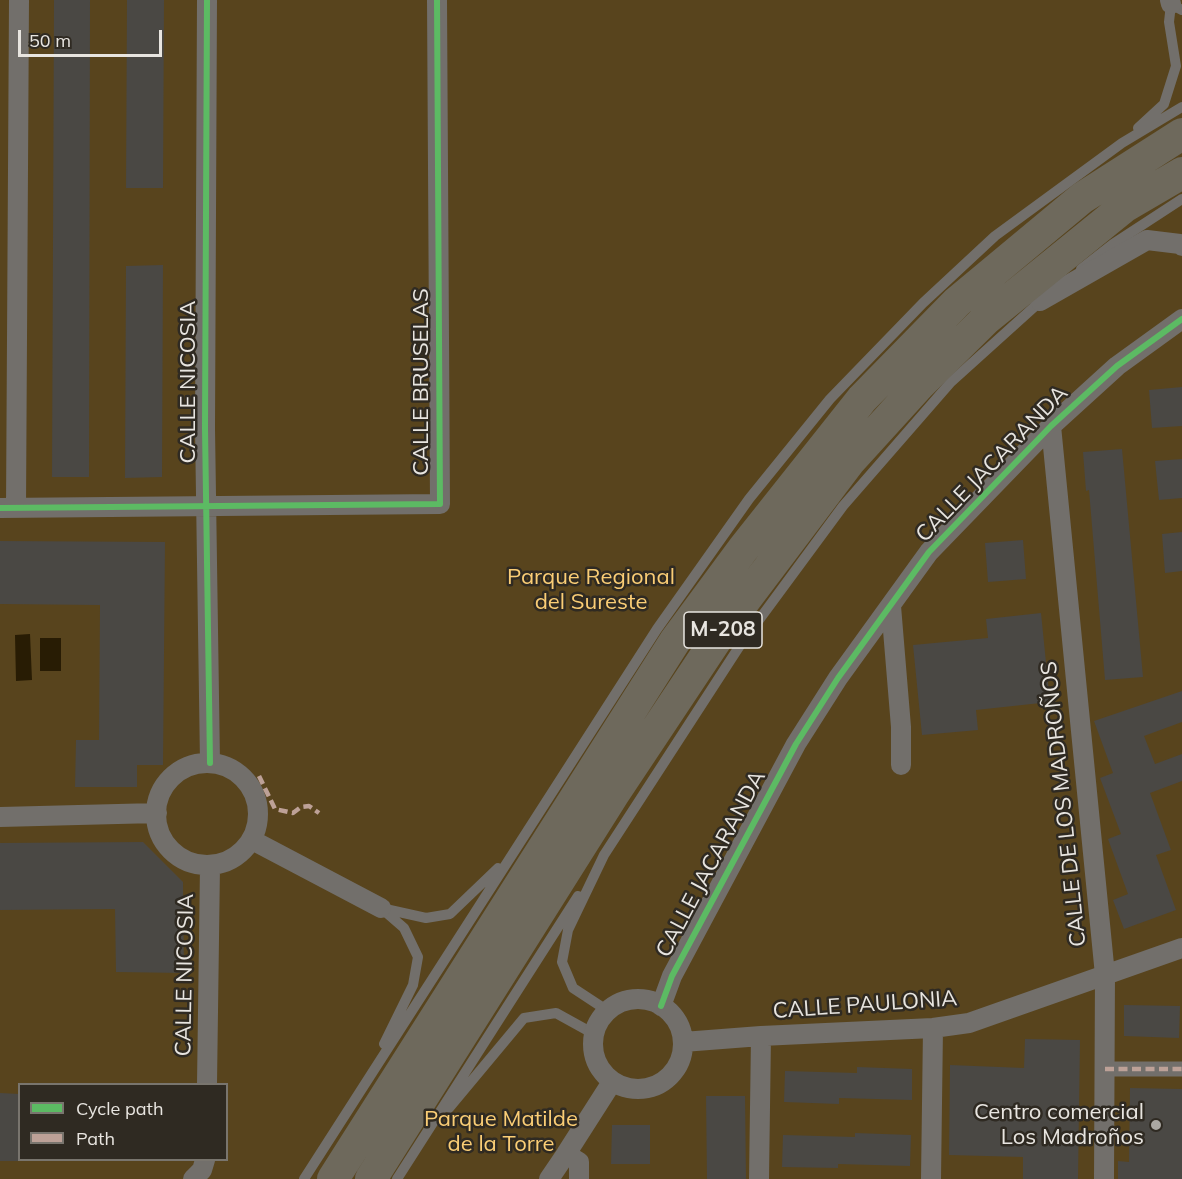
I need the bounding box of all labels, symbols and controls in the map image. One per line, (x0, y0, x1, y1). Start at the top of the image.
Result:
scale bar (21, 18, 165, 56)
text: 50 m (29, 29, 71, 52)
street label: CALLE BRUSELAS (408, 288, 434, 476)
street label: CALLE NICOSIA (175, 301, 201, 463)
street label: CALLE JACARANDA (910, 380, 1074, 548)
park label: Parque Regional del Sureste (507, 564, 675, 616)
road number: M-208 (684, 612, 762, 648)
street label: CALLE DE LOS MADROÑOS (1036, 660, 1092, 948)
street label: CALLE JACARANDA (651, 766, 771, 962)
street label: CALLE NICOSIA (170, 893, 200, 1057)
street label: CALLE PAULONIA (772, 985, 958, 1025)
legend (18, 1083, 228, 1161)
text: Cycle path (76, 1097, 163, 1120)
place label: Centro comercial Los Madroños (974, 1099, 1144, 1150)
park label: Parque Matilde de la Torre (424, 1106, 578, 1158)
marker: Centro comercial Los Madroños (1149, 1118, 1163, 1132)
text: Path (76, 1127, 115, 1150)

